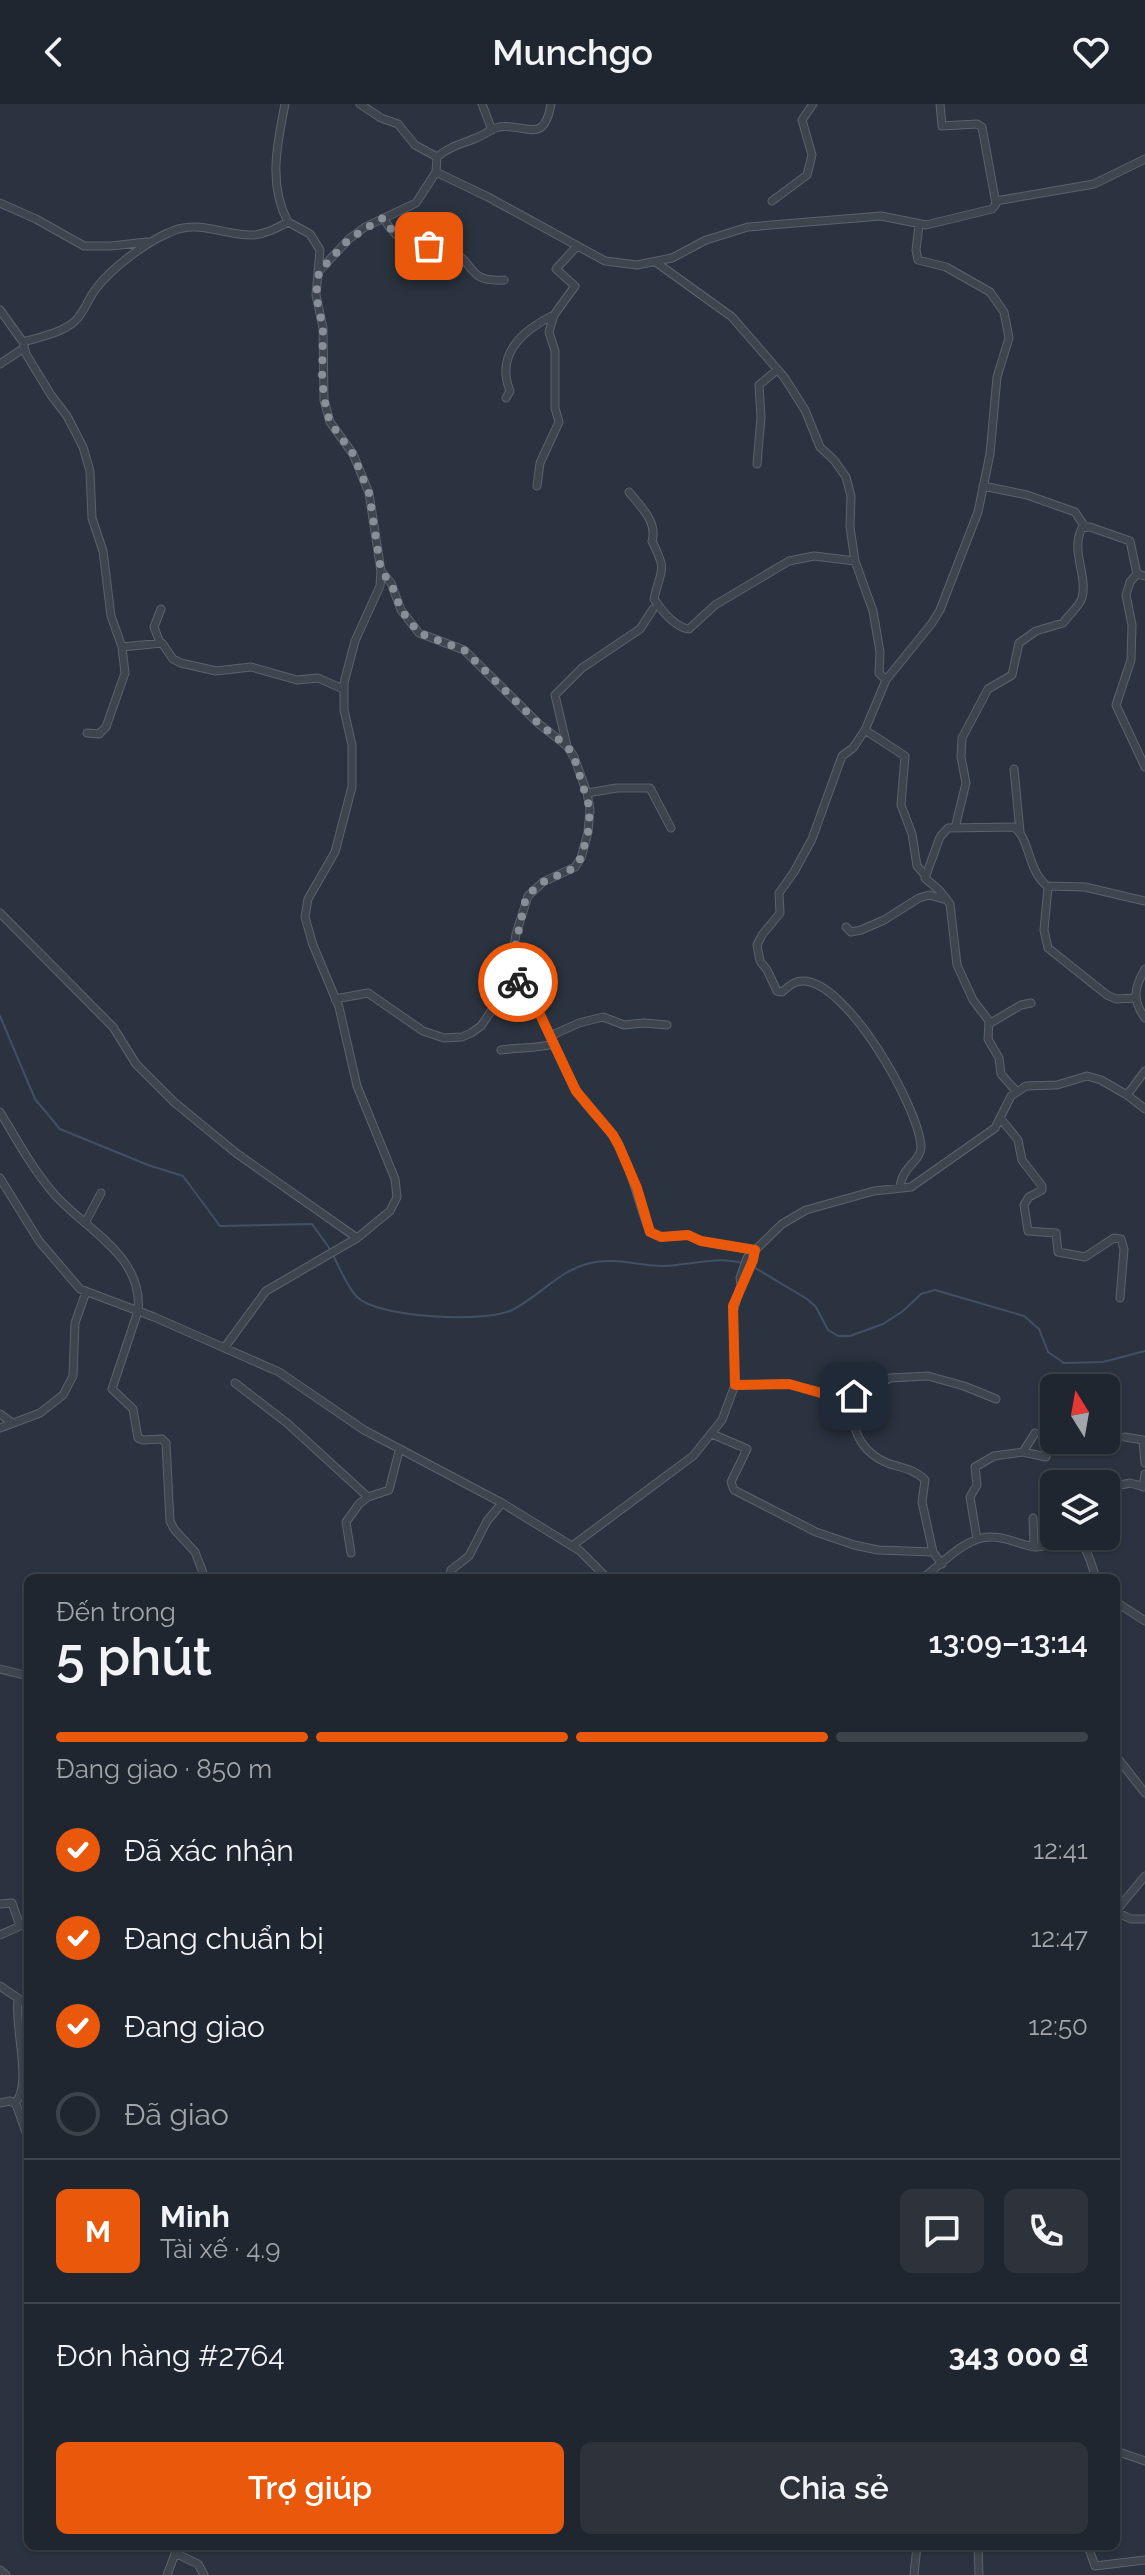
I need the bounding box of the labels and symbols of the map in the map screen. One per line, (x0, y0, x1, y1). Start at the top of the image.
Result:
pin (395, 212, 463, 280)
courier (478, 942, 558, 1022)
pin (820, 1362, 888, 1430)
north arrow (1040, 1374, 1120, 1454)

